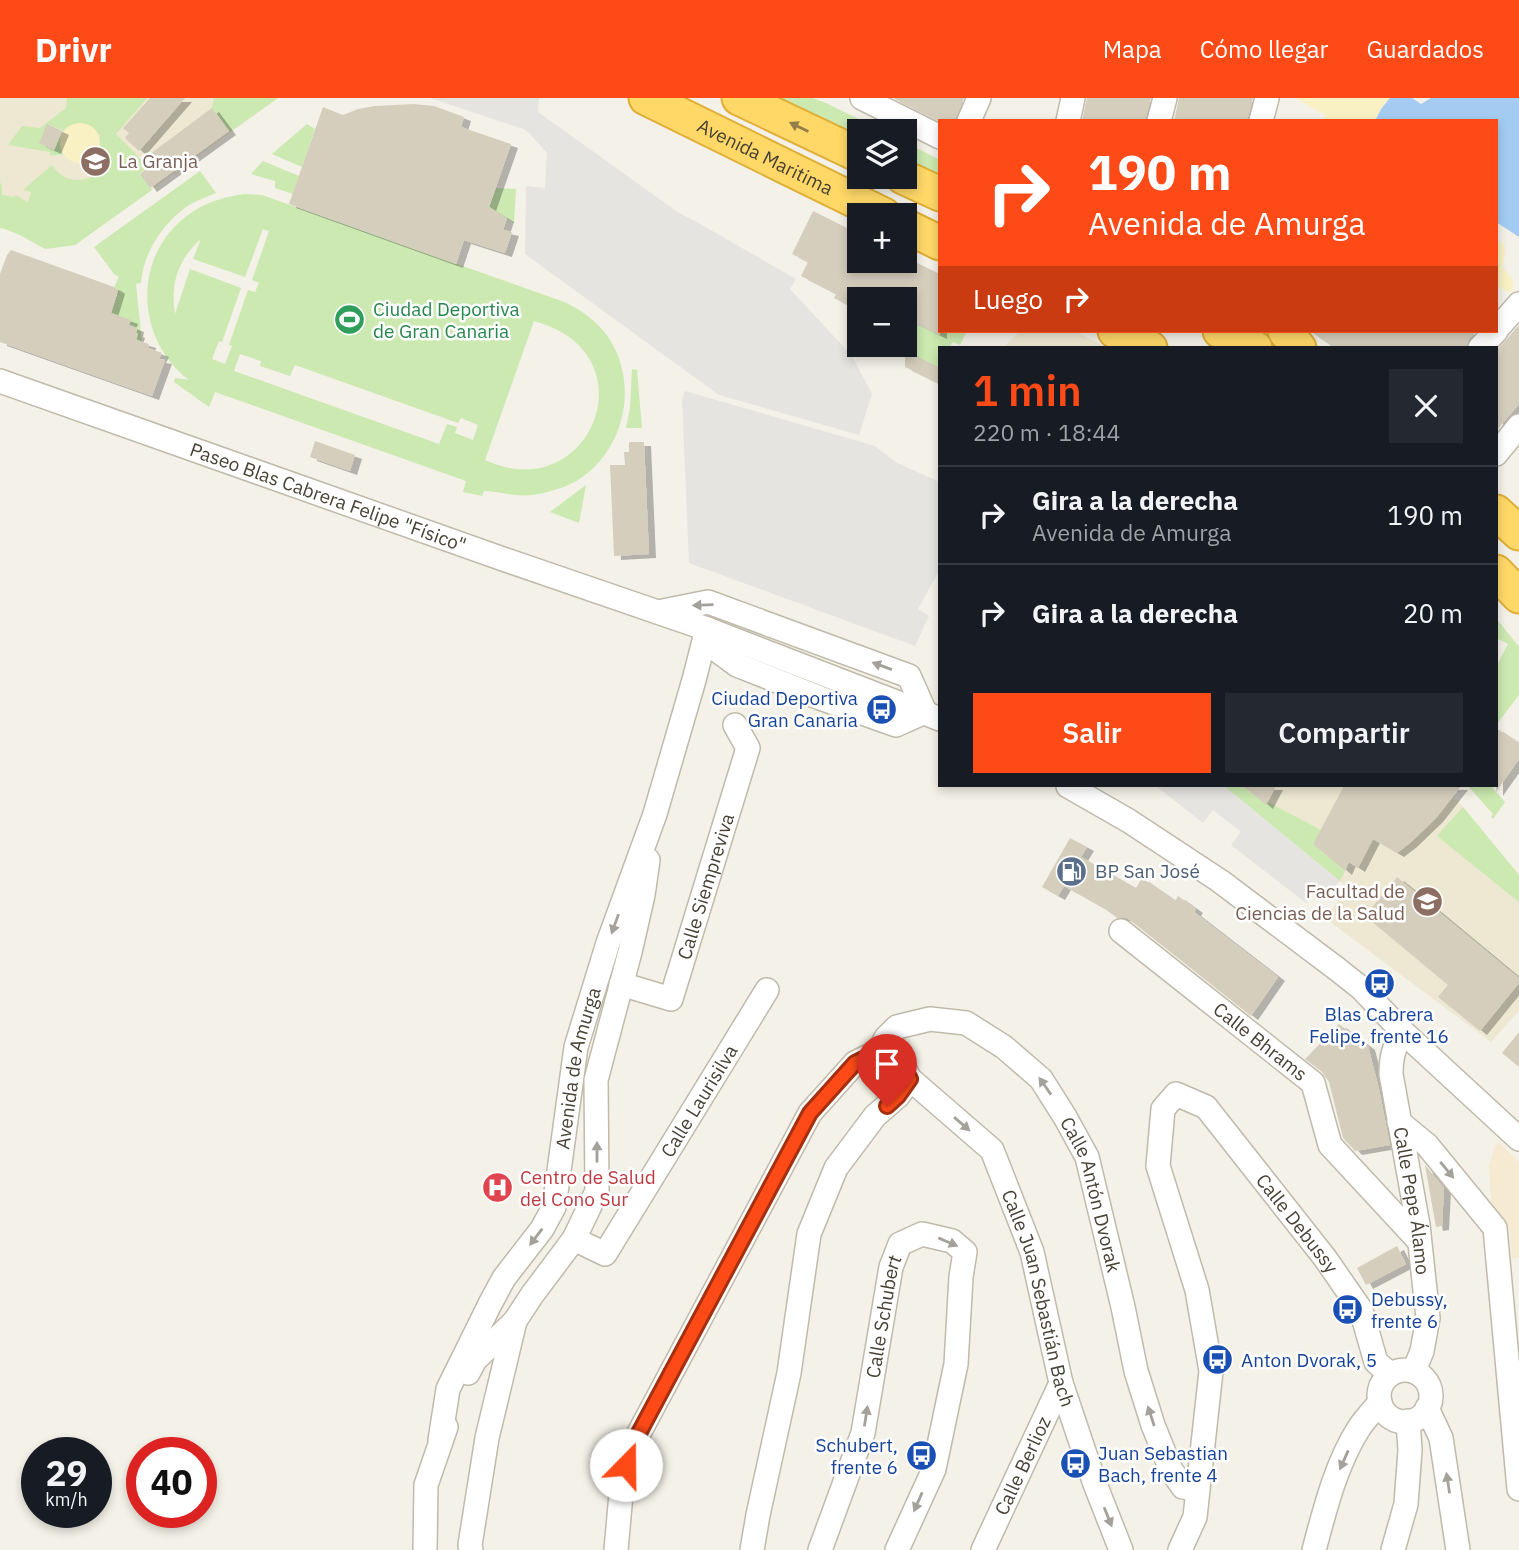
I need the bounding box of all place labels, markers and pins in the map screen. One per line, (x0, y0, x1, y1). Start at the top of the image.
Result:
school or university icon: La Granja (78, 144, 112, 178)
place label: La Granja (118, 149, 198, 173)
place label: Ciudad Deportiva de Gran Canaria (373, 297, 520, 343)
sports icon: Ciudad Deportiva de Gran Canaria (333, 303, 367, 337)
place label: Ciudad Deportiva Gran Canaria (711, 686, 858, 732)
bus stop icon: Ciudad Deportiva Gran Canaria (864, 692, 898, 726)
fuel station icon: BP San José (1055, 854, 1089, 888)
place label: BP San José (1095, 859, 1200, 883)
place label: Facultad de Ciencias de la Salud (1235, 879, 1405, 925)
school or university icon: Facultad de Ciencias de la Salud (1411, 885, 1445, 919)
bus stop icon: Blas Cabrera Felipe, frente 16 (1362, 966, 1396, 1000)
place label: Blas Cabrera Felipe, frente 16 (1309, 1002, 1449, 1048)
pin (857, 1034, 917, 1106)
place label: Centro de Salud del Cono Sur (520, 1165, 656, 1211)
hospital icon: Centro de Salud del Cono Sur (480, 1171, 514, 1205)
place label: Debussy, frente 6 (1371, 1287, 1448, 1333)
bus stop icon: Debussy, frente 6 (1331, 1293, 1365, 1327)
bus stop icon: Anton Dvorak, 5 (1201, 1343, 1235, 1377)
place label: Anton Dvorak, 5 (1241, 1348, 1377, 1372)
place label: Schubert, frente 6 (815, 1433, 898, 1479)
bus stop icon: Schubert, frente 6 (904, 1439, 938, 1473)
place label: Juan Sebastian Bach, frente 4 (1098, 1441, 1228, 1487)
bus stop icon: Juan Sebastian Bach, frente 4 (1058, 1447, 1092, 1481)

